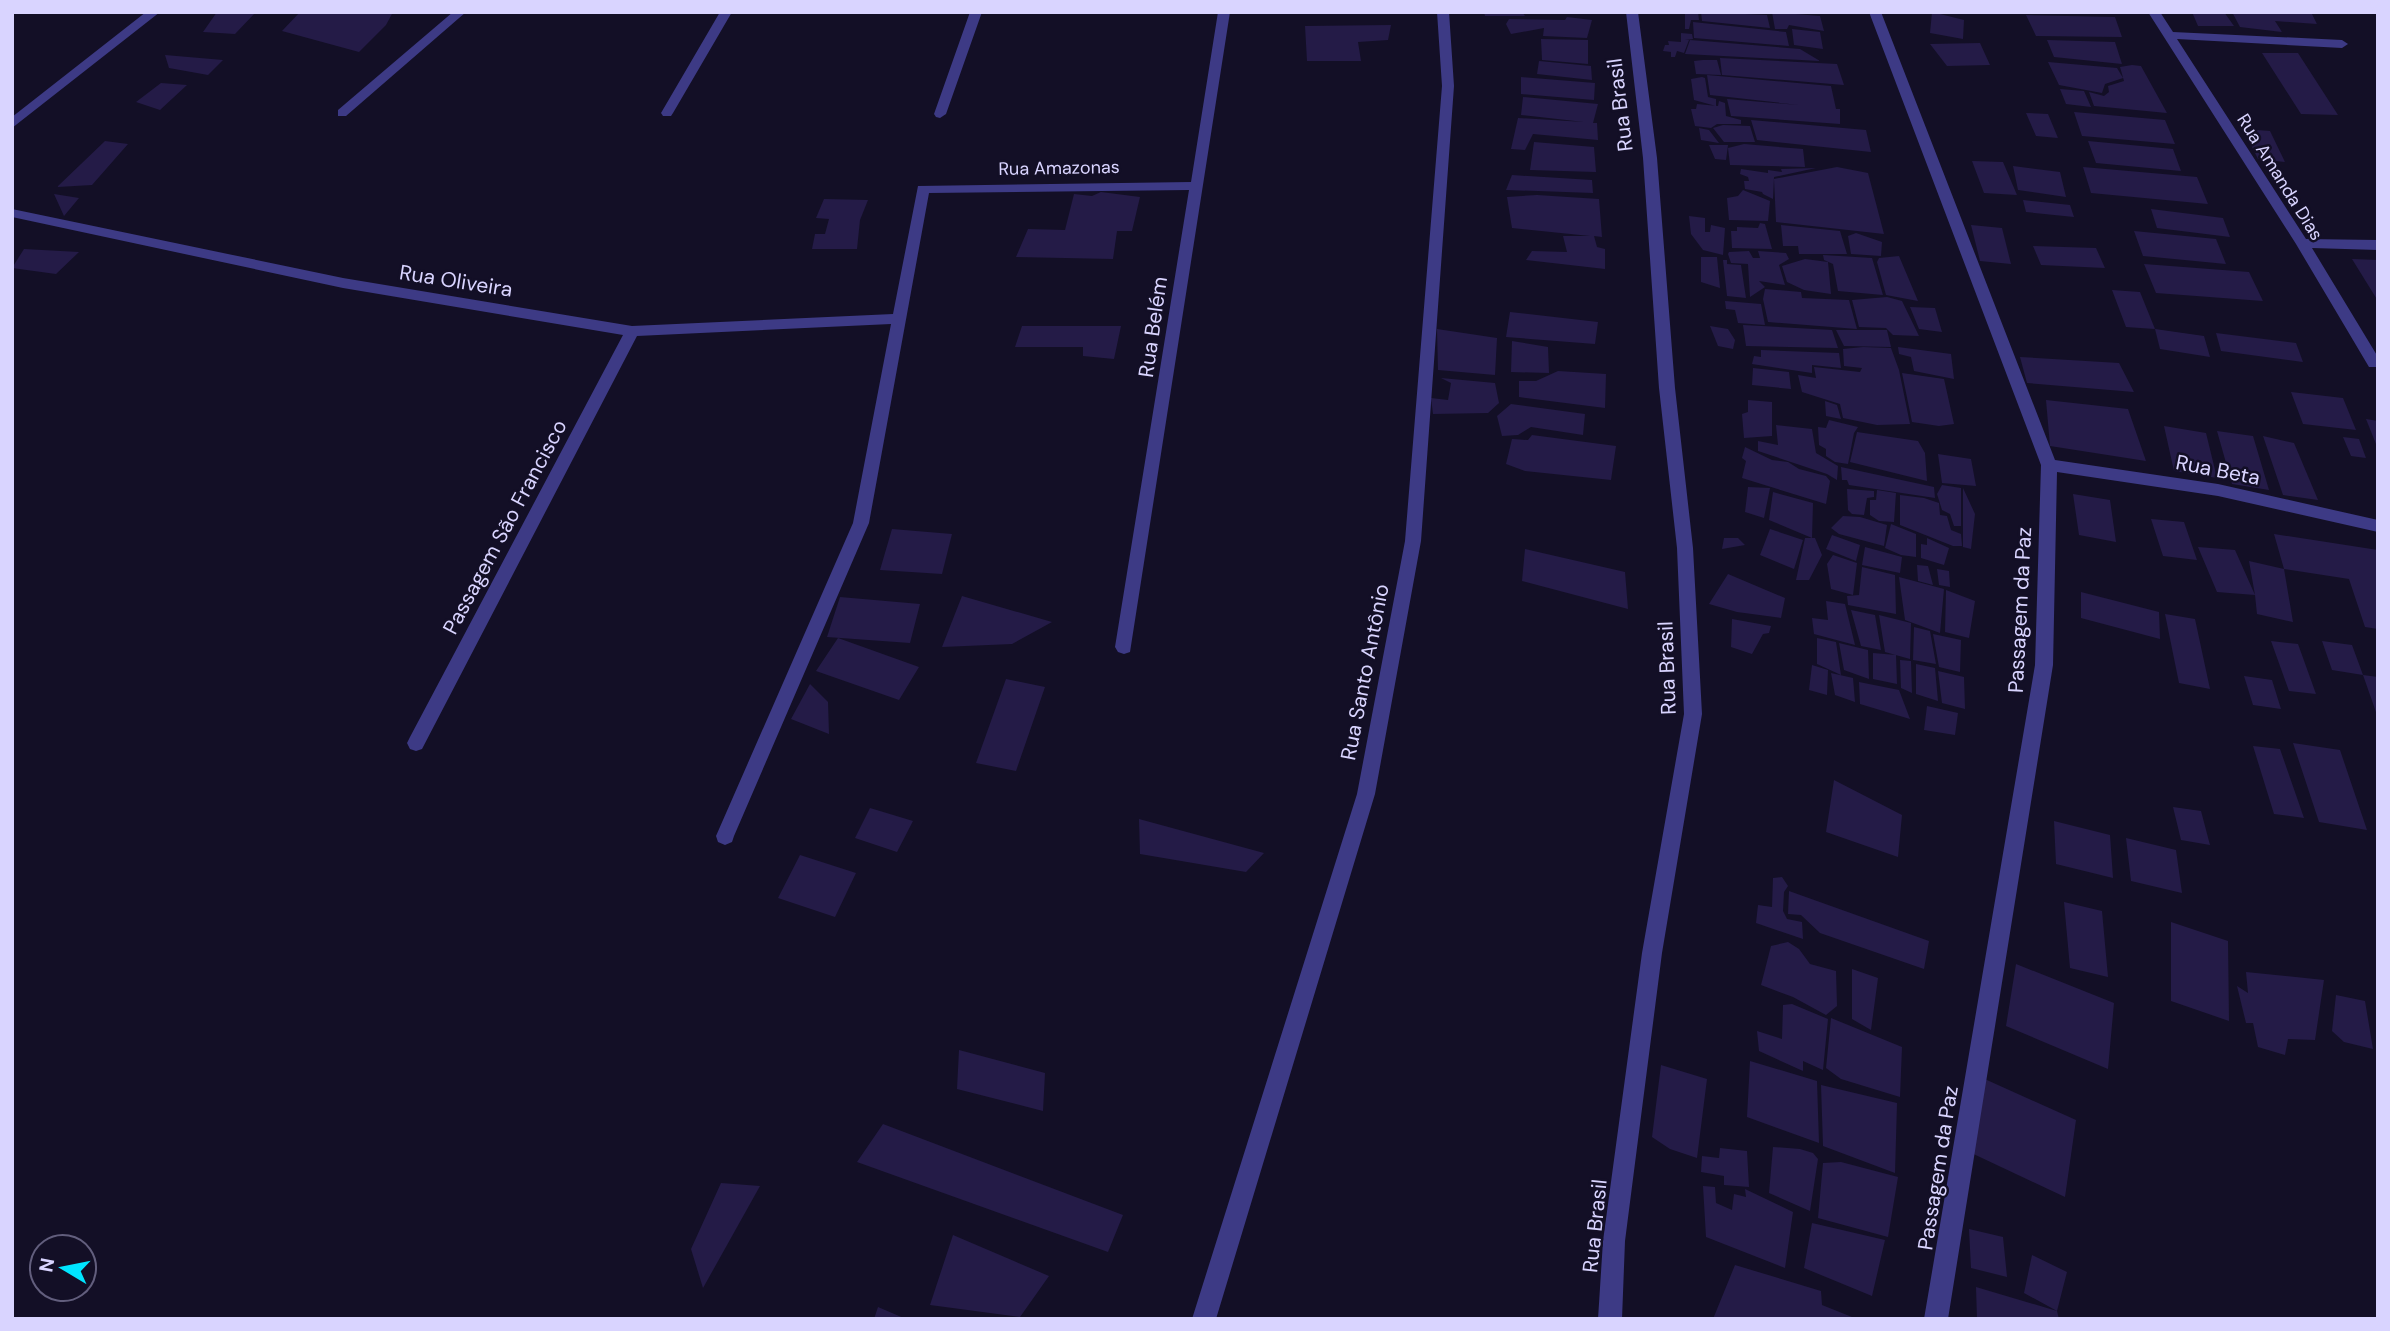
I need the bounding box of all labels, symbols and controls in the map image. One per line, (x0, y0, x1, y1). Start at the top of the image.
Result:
street label: Rua Brasil (1600, 57, 1640, 153)
street label: Rua Amanda Dias (2231, 109, 2329, 245)
street label: Rua Amazonas (998, 155, 1120, 181)
street label: Rua Oliveira (397, 258, 515, 304)
street label: Rua Belém (1132, 275, 1174, 379)
street label: Passagem São Francisco (436, 415, 574, 639)
street label: Rua Beta (2173, 448, 2263, 492)
street label: Passagem da Paz (2002, 526, 2038, 694)
street label: Rua Santo Antônio (1334, 581, 1396, 763)
street label: Rua Brasil (1651, 621, 1683, 715)
street label: Passagem da Paz (1911, 1084, 1965, 1252)
street label: Rua Brasil (1576, 1178, 1614, 1274)
north arrow (28, 1233, 98, 1303)
text: N (33, 1256, 60, 1274)

